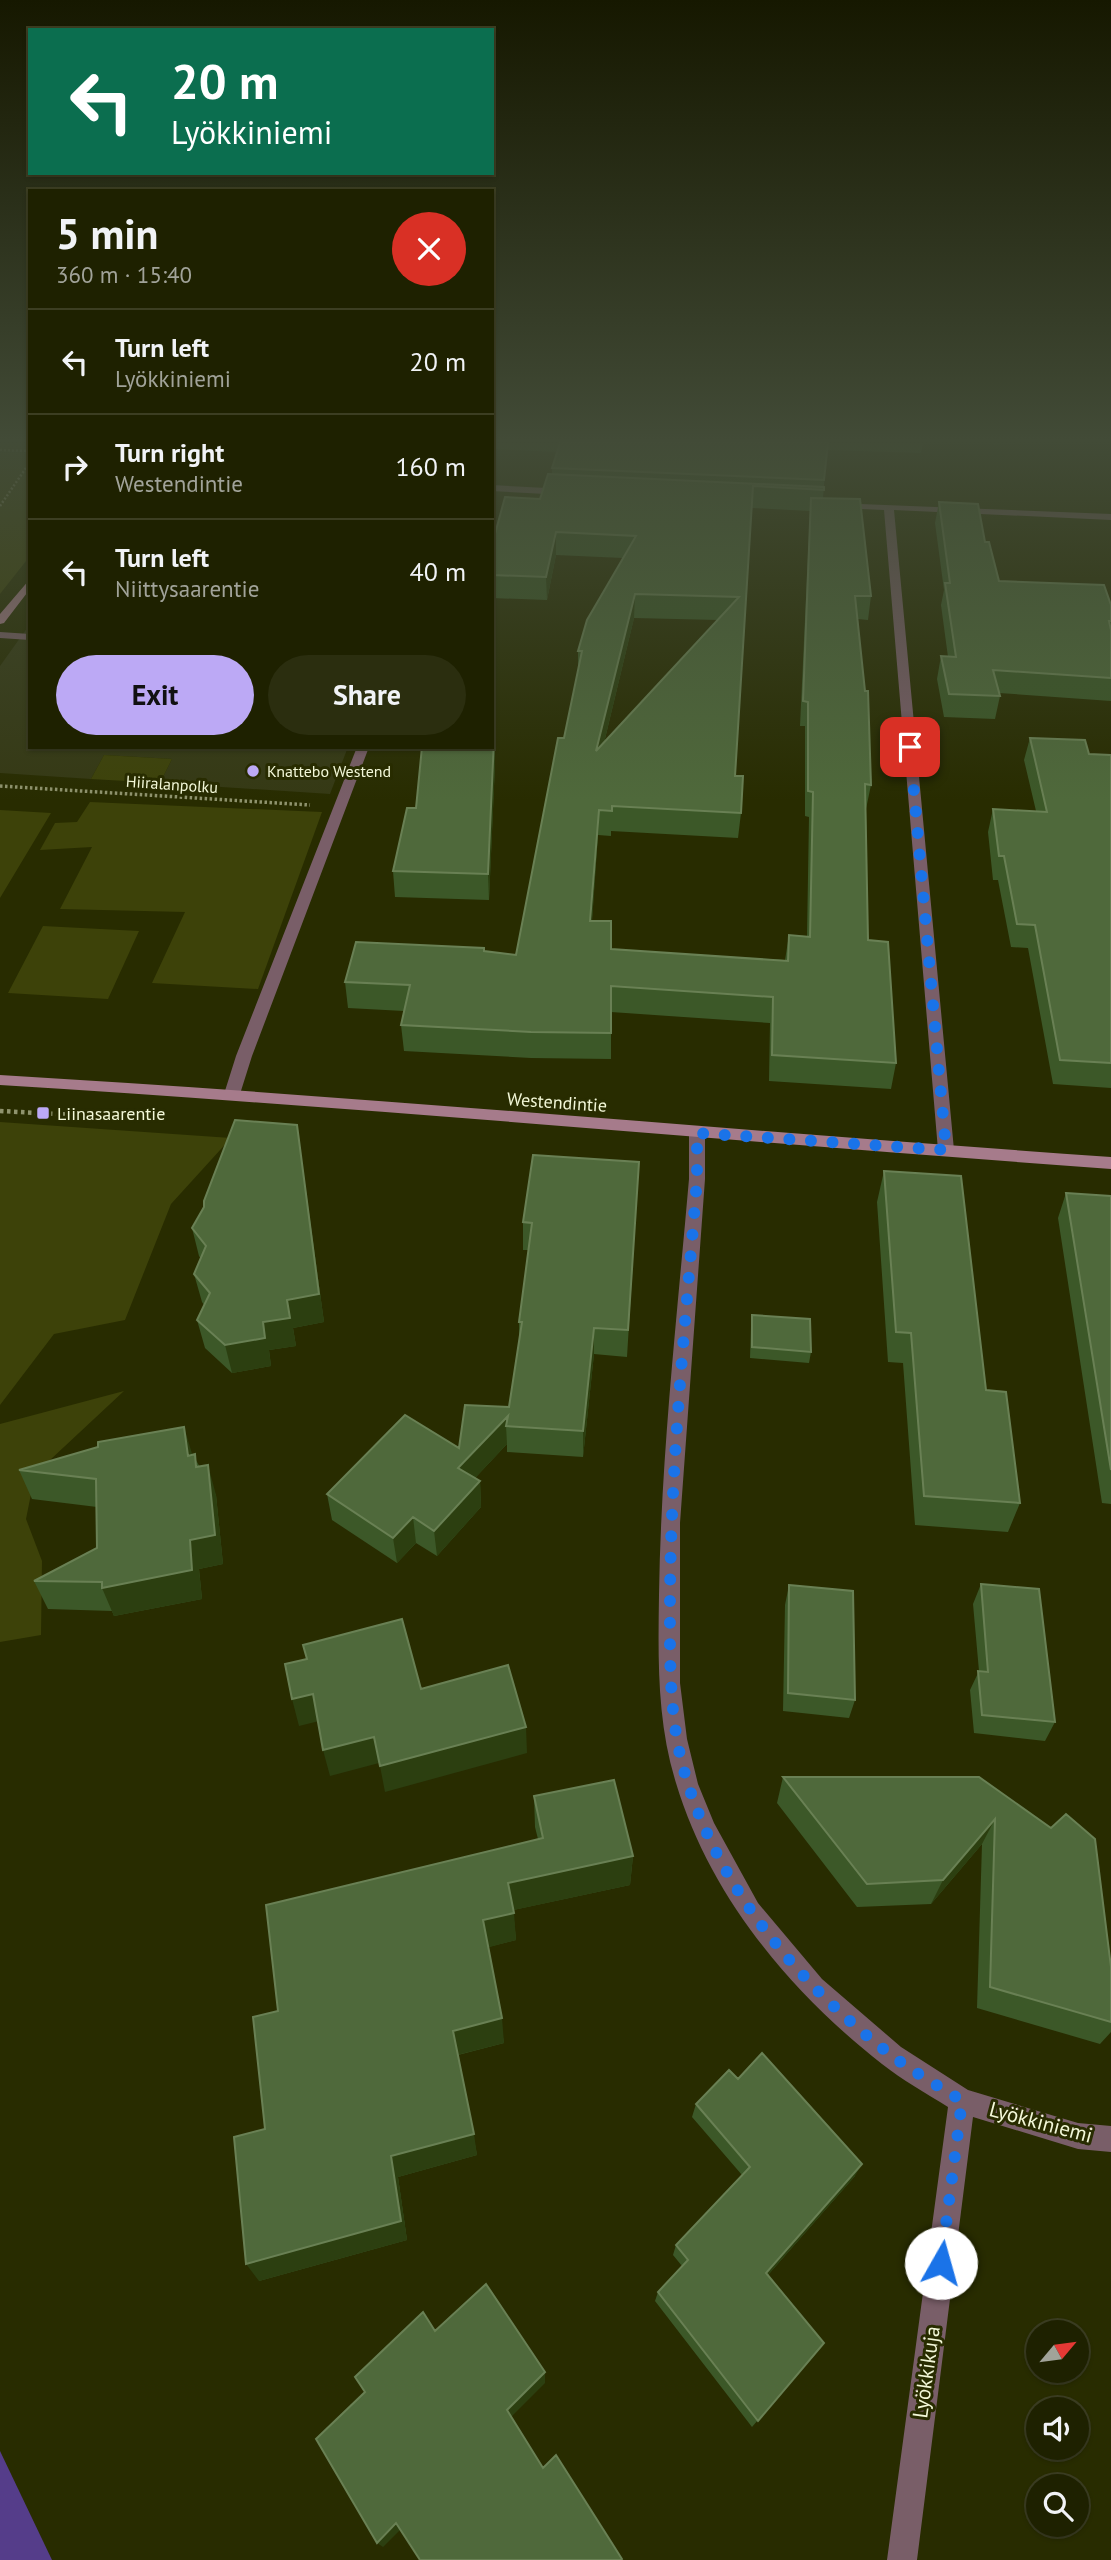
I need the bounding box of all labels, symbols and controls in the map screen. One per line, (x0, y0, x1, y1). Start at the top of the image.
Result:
text: 20 m (171, 49, 278, 113)
icon: left (56, 56, 147, 147)
text: Lyökkiniemi (171, 111, 332, 153)
text: 5 min (56, 206, 158, 261)
button: close (392, 212, 466, 286)
text: 360 m · 15:40 (56, 260, 192, 289)
text: Turn left (115, 331, 209, 364)
icon: left (56, 343, 94, 381)
text: 20 m (410, 345, 466, 378)
text: Lyökkiniemi (115, 364, 231, 393)
text: Turn right (115, 436, 224, 469)
icon: right (56, 448, 94, 486)
text: 160 m (395, 450, 466, 483)
text: Westendintie (115, 469, 243, 498)
text: Turn left (115, 541, 209, 574)
icon: left (56, 553, 94, 591)
text: 40 m (410, 555, 466, 588)
text: Niittysaarentie (115, 574, 259, 603)
button: Exit (56, 655, 254, 735)
button: Share (268, 655, 466, 735)
pin (880, 717, 940, 777)
icon: arrive (891, 728, 929, 766)
place label: Knattebo Westend (267, 761, 391, 781)
marker: Knattebo Westend (245, 763, 261, 779)
street label: Hiiralanpolku (125, 771, 219, 797)
street label: Westendintie (506, 1087, 608, 1117)
place label: Liinasaarentie (57, 1102, 165, 1125)
marker: Liinasaarentie (35, 1105, 51, 1121)
street label: Lyökkiniemi (986, 2095, 1096, 2149)
position arrow (904, 2226, 978, 2300)
north arrow (1026, 2320, 1088, 2384)
map controls (1026, 2320, 1089, 2537)
street label: Lyökkikuja (906, 2324, 946, 2420)
button: sound (1026, 2397, 1089, 2460)
button: search (1026, 2474, 1089, 2537)

